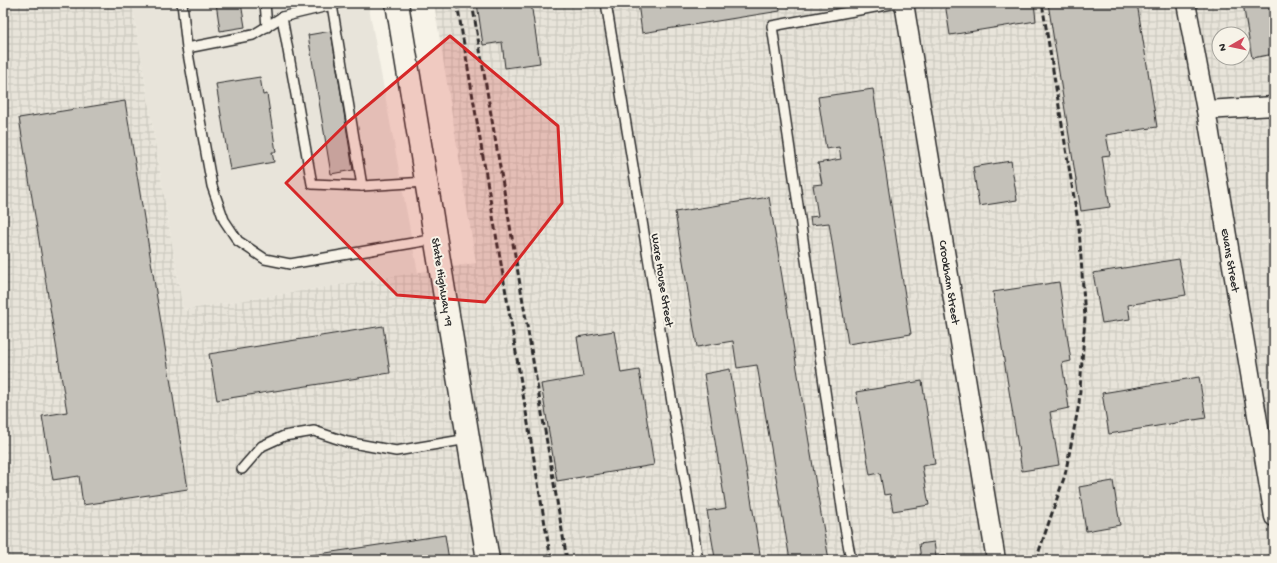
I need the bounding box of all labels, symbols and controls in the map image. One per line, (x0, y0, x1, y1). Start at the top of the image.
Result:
north arrow (1211, 26, 1251, 66)
text: N (1217, 43, 1230, 52)
street label: Evans Street (1217, 227, 1242, 294)
street label: Ware House Street (647, 233, 675, 329)
street label: State Highway 19 (427, 237, 455, 328)
street label: Crookham Street (934, 239, 962, 326)

